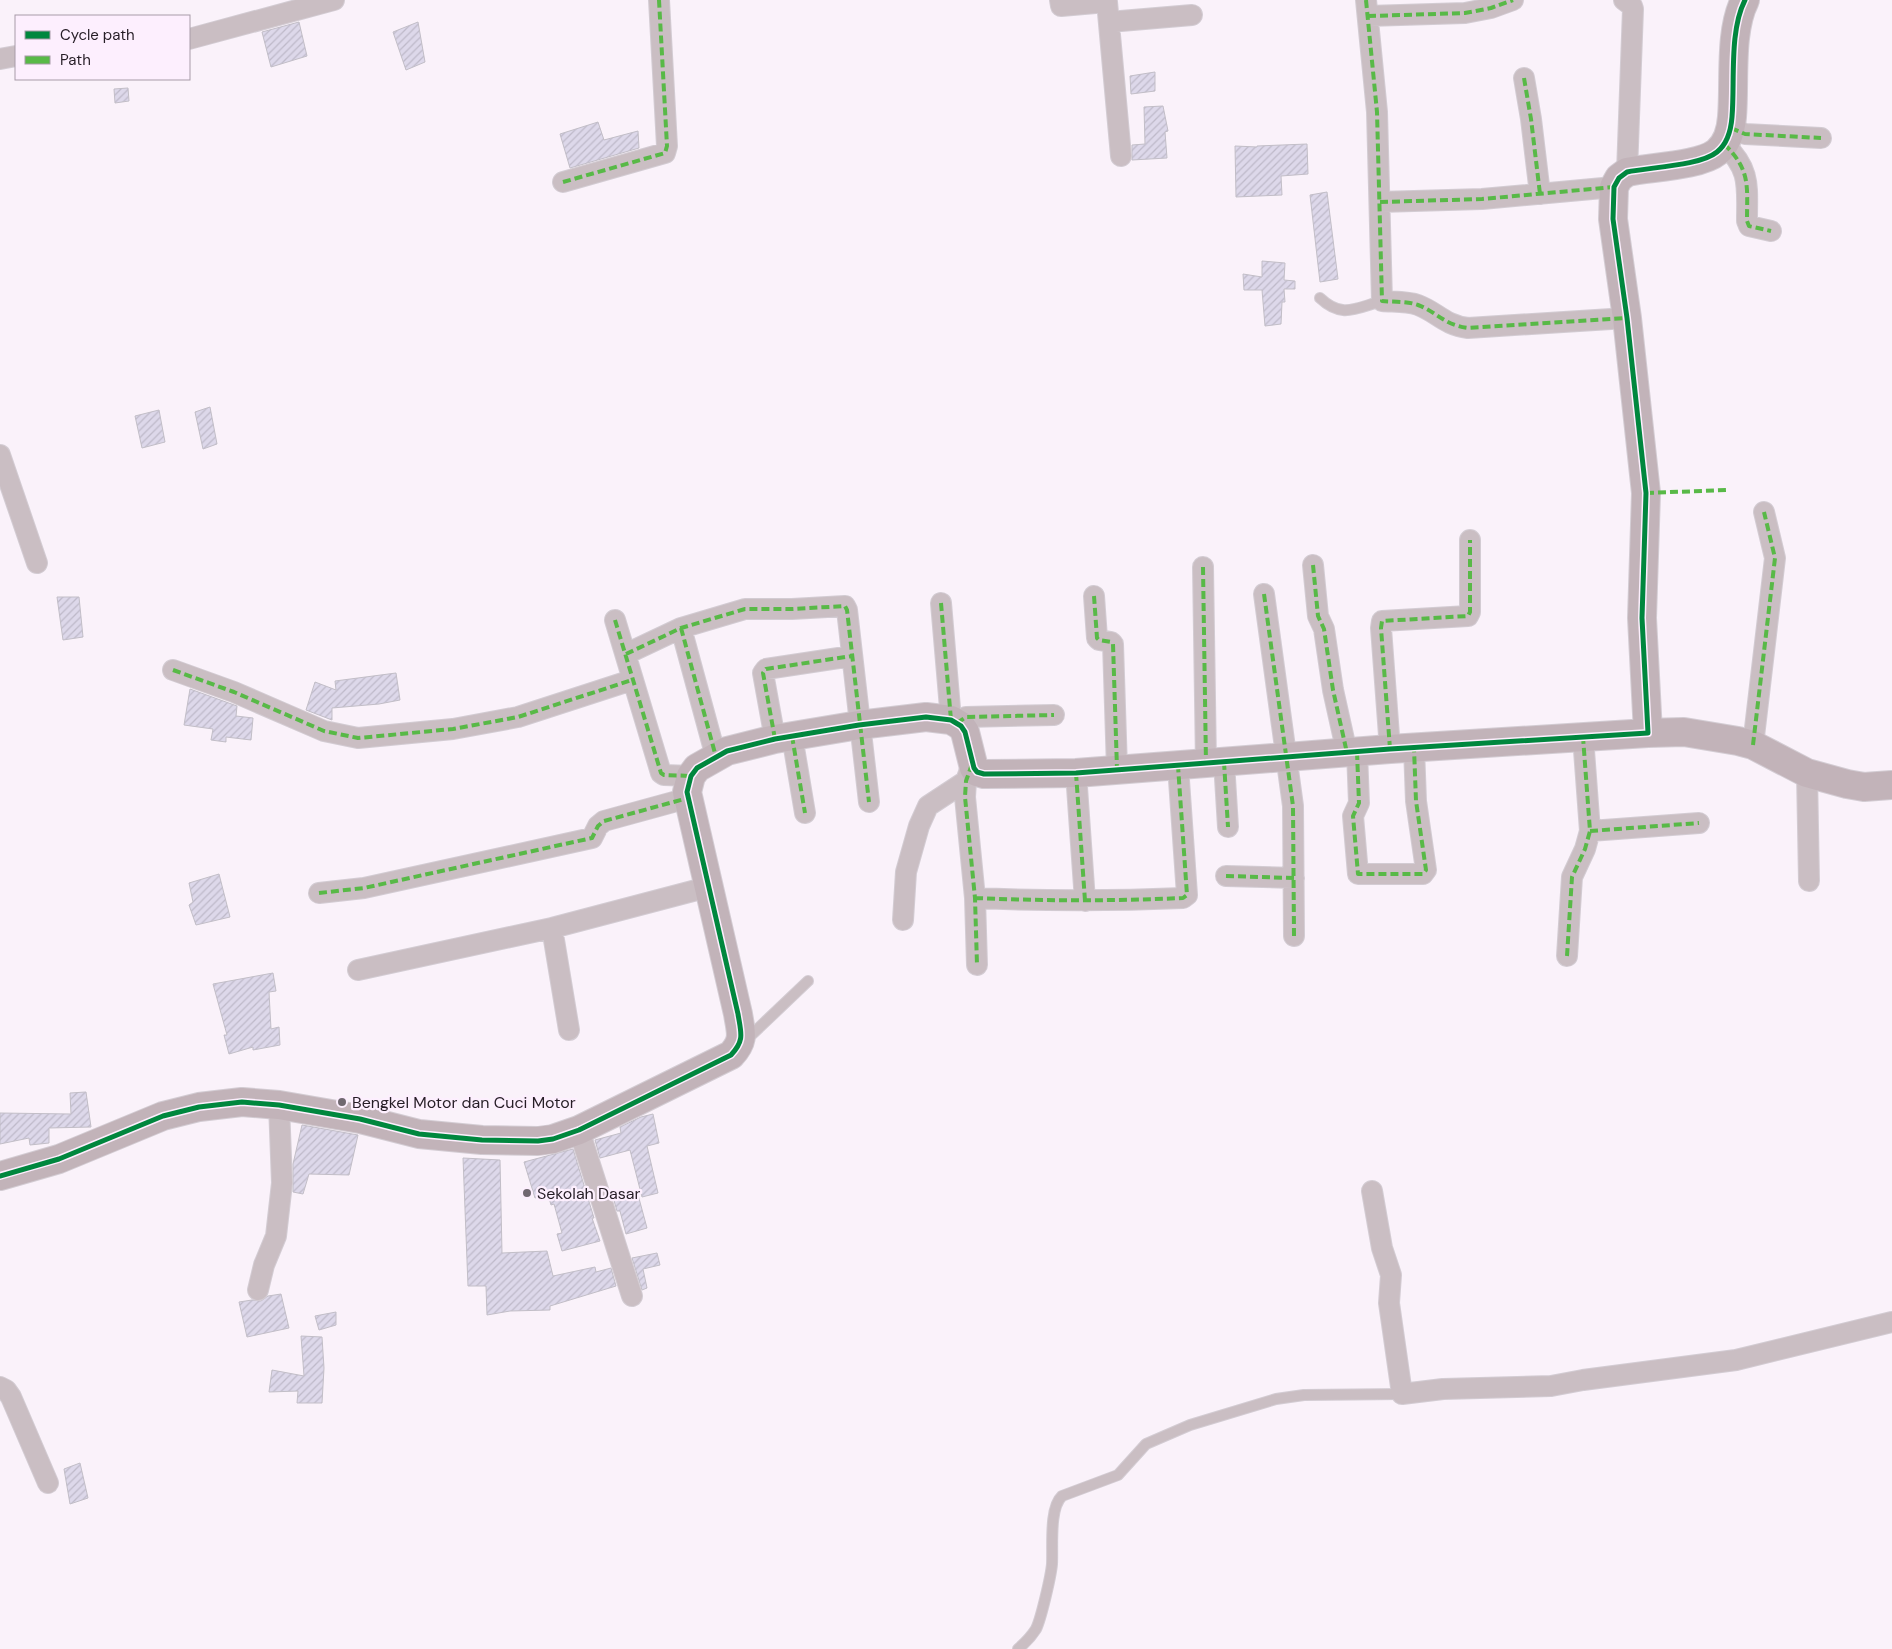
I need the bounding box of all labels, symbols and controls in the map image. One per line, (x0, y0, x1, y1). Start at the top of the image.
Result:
legend (15, 15, 190, 80)
text: Cycle path (60, 25, 135, 45)
text: Path (60, 50, 91, 70)
place label: Bengkel Motor dan Cuci Motor (352, 1092, 576, 1113)
marker: Bengkel Motor dan Cuci Motor (336, 1096, 348, 1108)
place label: Sekolah Dasar (537, 1183, 641, 1204)
marker: Sekolah Dasar (521, 1187, 533, 1199)

